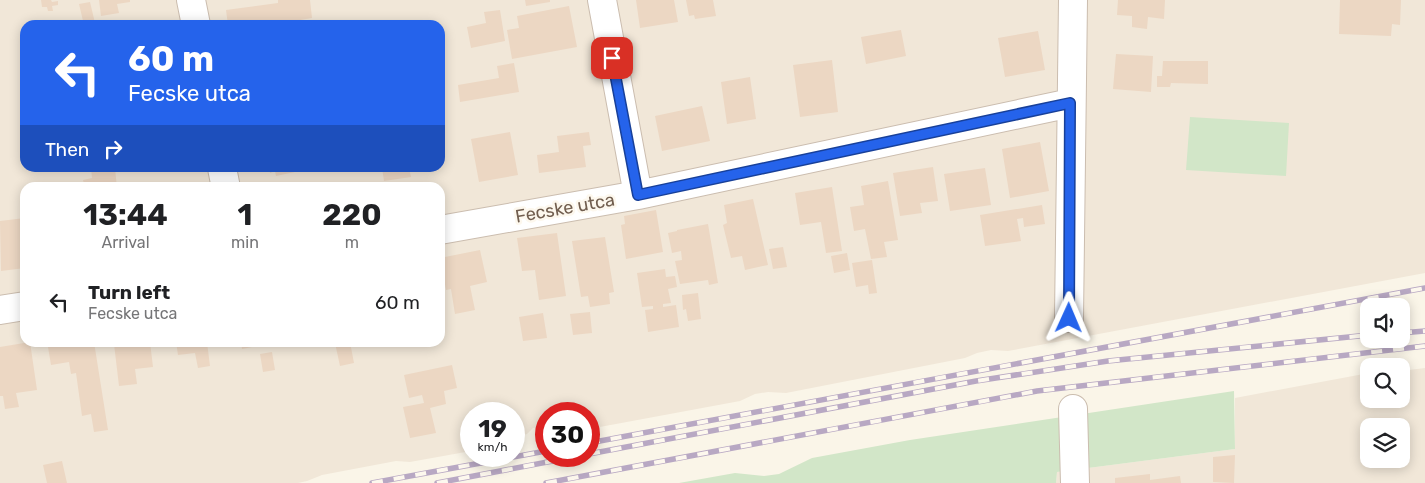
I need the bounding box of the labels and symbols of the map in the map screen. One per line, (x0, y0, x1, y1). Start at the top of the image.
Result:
pin (591, 37, 633, 79)
street label: Fecske utca (514, 188, 616, 228)
position arrow (1042, 291, 1094, 343)
speed limit sign: 30 (535, 402, 600, 467)

